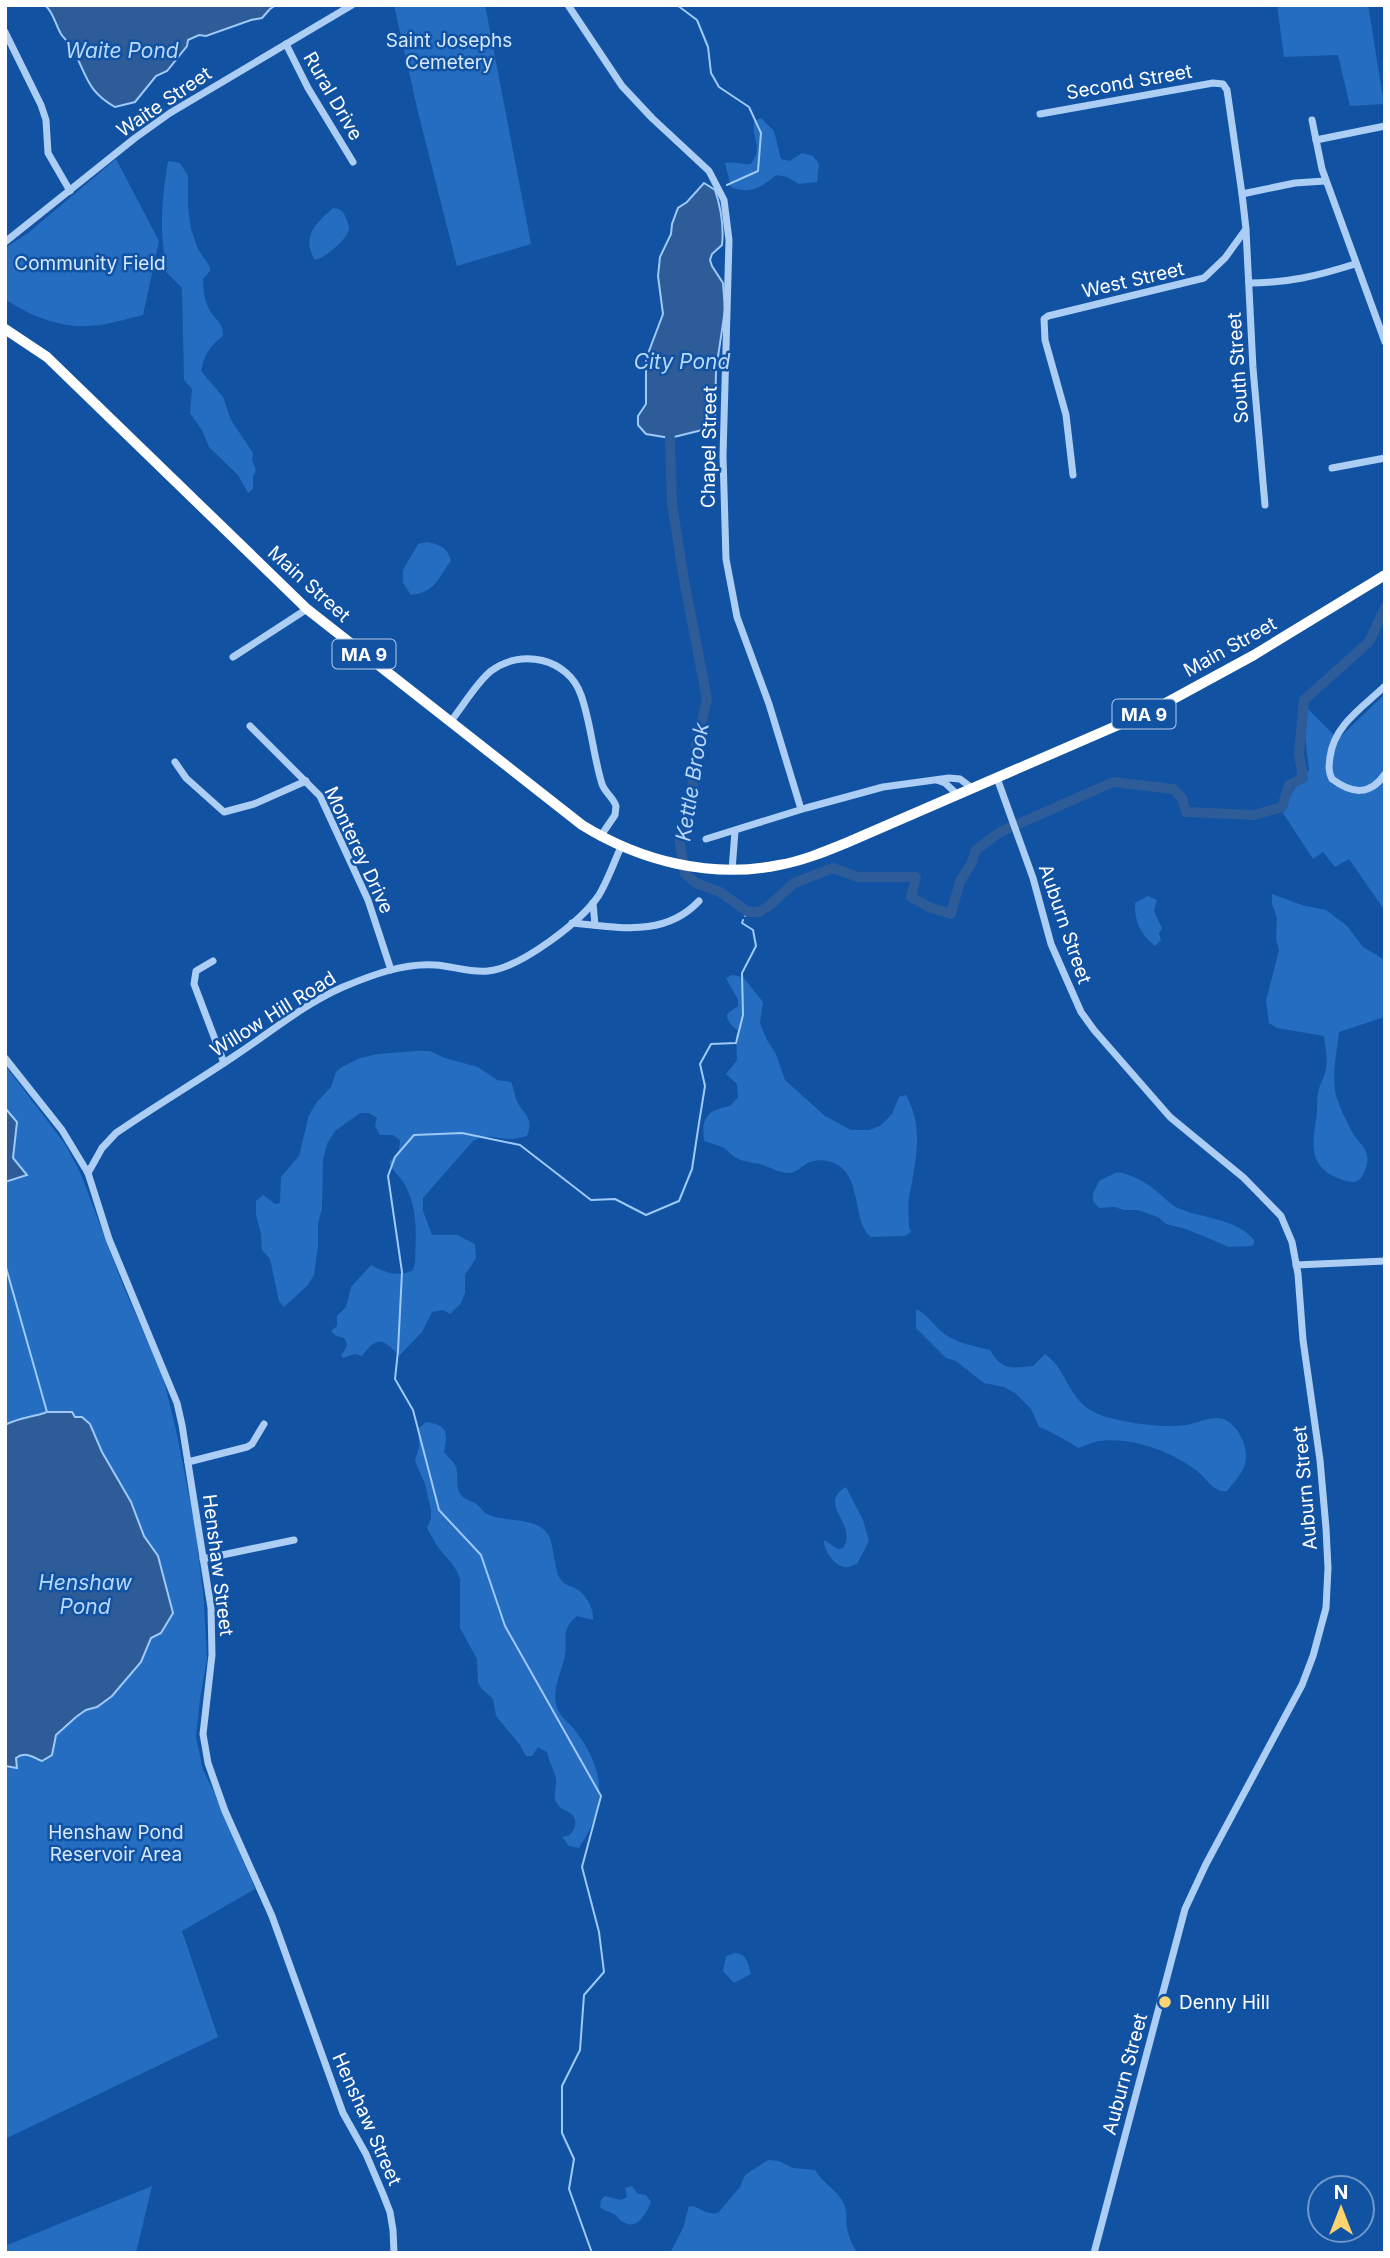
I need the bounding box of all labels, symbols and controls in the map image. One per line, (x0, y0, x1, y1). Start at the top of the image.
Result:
park label: Saint Josephs Cemetery (386, 29, 512, 74)
water label: Waite Pond (65, 38, 179, 63)
street label: Rural Drive (298, 48, 368, 144)
street label: Second Street (1064, 60, 1194, 104)
street label: Waite Street (112, 62, 216, 142)
park label: Community Field (14, 252, 166, 275)
street label: West Street (1080, 257, 1186, 303)
street label: South Street (1223, 312, 1253, 424)
water label: City Pond (634, 349, 730, 374)
street label: Chapel Street (696, 386, 722, 508)
street label: Main Street (263, 541, 355, 627)
street label: Main Street (1180, 612, 1280, 682)
road number: MA 9 (332, 640, 396, 668)
road number: MA 9 (1112, 700, 1176, 728)
water label: Kettle Brook (670, 720, 714, 843)
street label: Monterey Drive (319, 783, 399, 917)
street label: Auburn Street (1034, 861, 1096, 987)
street label: Willow Hill Road (206, 966, 340, 1062)
street label: Auburn Street (1288, 1425, 1322, 1551)
street label: Henshaw Street (198, 1493, 238, 1637)
water label: Henshaw Pond (38, 1570, 133, 1619)
park label: Henshaw Pond Reservoir Area (48, 1821, 184, 1866)
place label: Denny Hill (1179, 1991, 1270, 2014)
marker: Denny Hill (1157, 1994, 1173, 2010)
street label: Auburn Street (1098, 2011, 1152, 2137)
street label: Henshaw Street (327, 2049, 407, 2189)
north arrow (1306, 2174, 1376, 2244)
text: N (1334, 2181, 1348, 2204)

